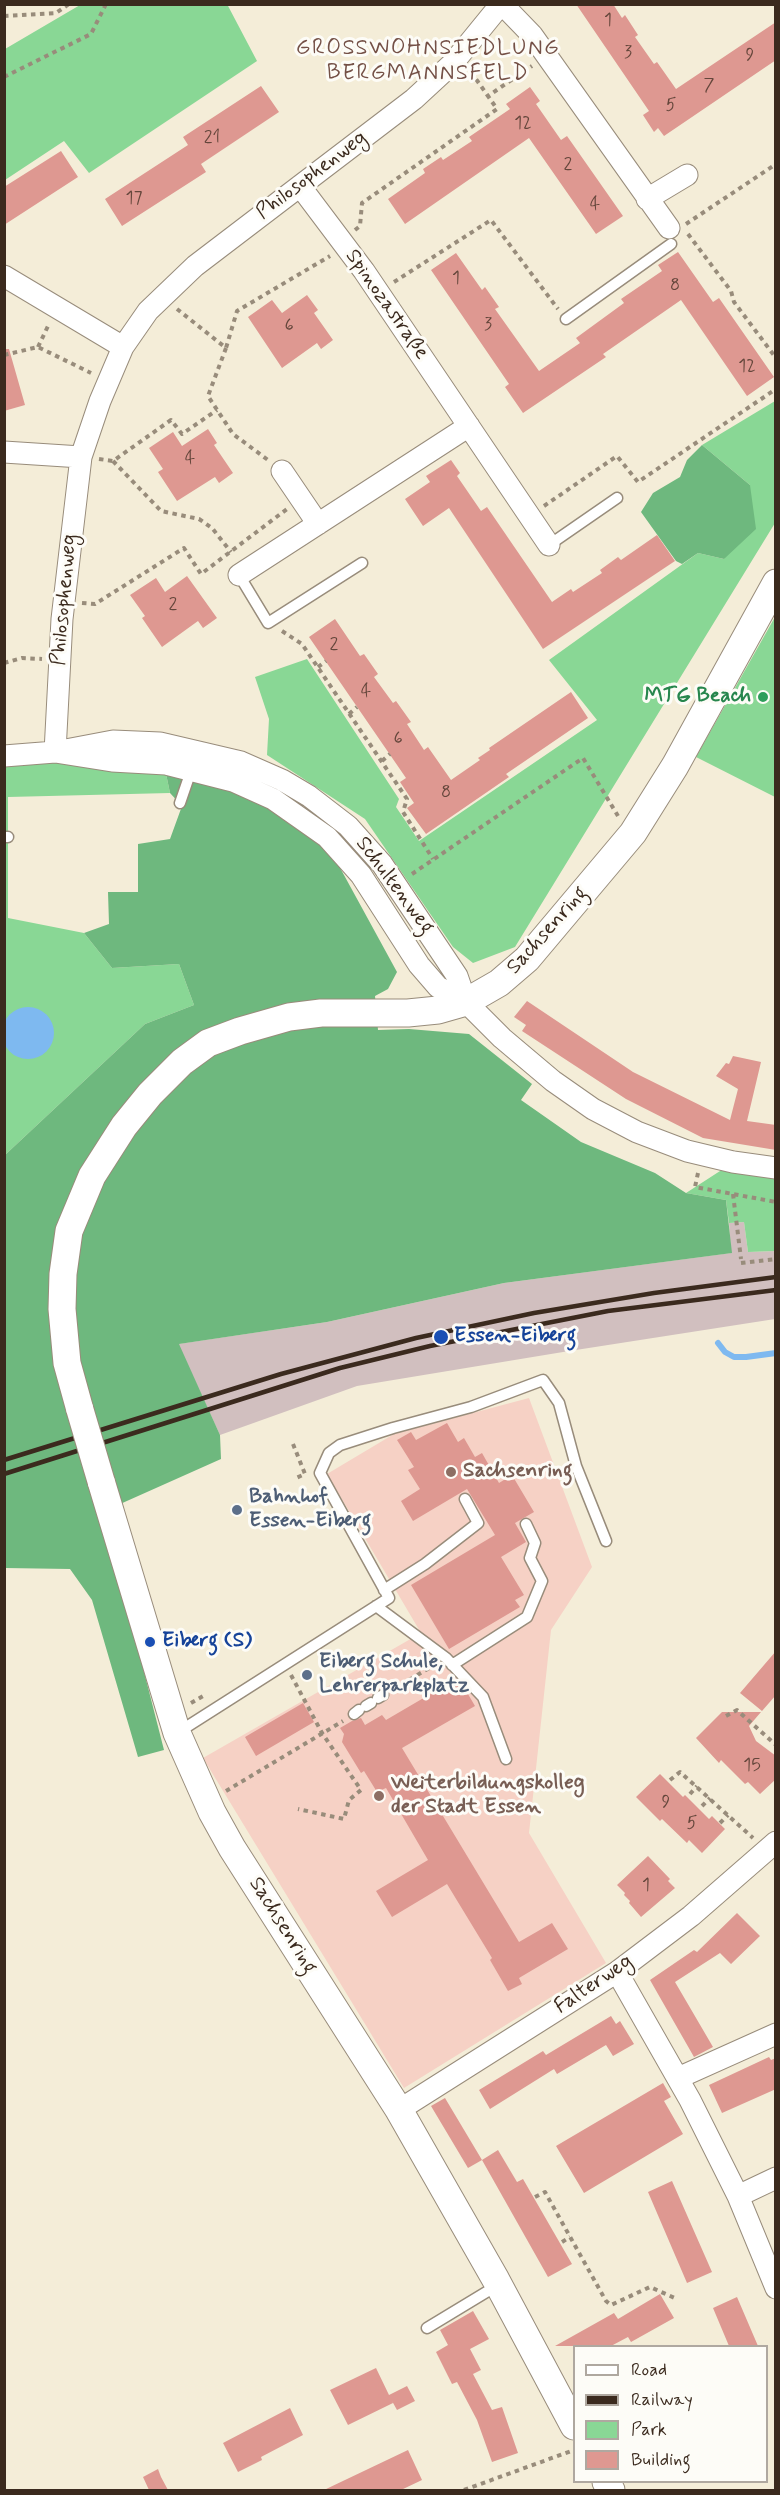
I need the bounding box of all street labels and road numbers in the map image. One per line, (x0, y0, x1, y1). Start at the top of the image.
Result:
street label: Philosophenweg (252, 126, 372, 226)
street label: Spinozastraße (339, 245, 433, 365)
street label: Philosophenweg (47, 533, 83, 667)
street label: Schultenweg (349, 832, 439, 940)
street label: Sachsenring (502, 882, 594, 980)
street label: Sachsenring (242, 1873, 322, 1979)
street label: Falterweg (550, 1950, 638, 2020)

